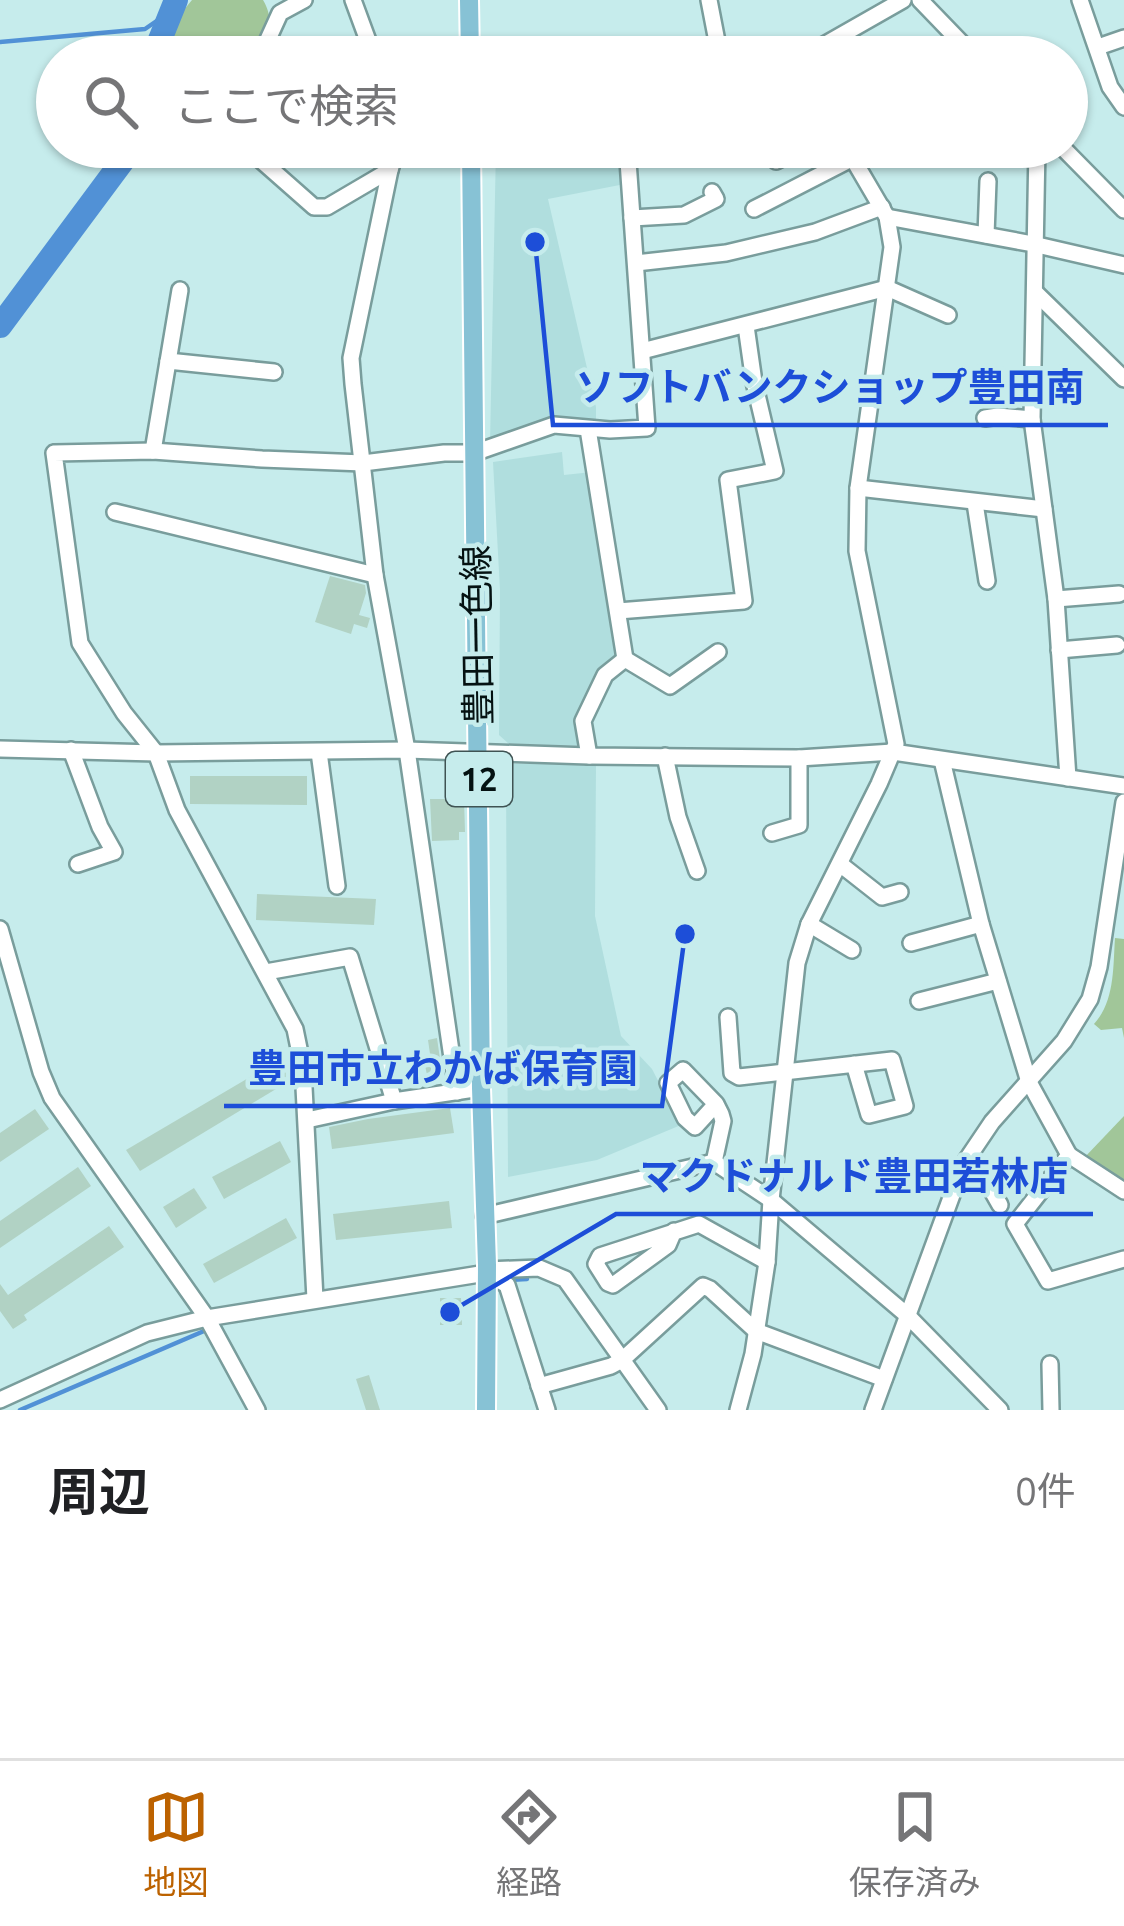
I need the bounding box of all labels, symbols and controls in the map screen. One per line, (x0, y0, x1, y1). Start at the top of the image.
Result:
search box (36, 36, 1088, 168)
icon: search (78, 69, 144, 135)
text: ここで検索 (174, 80, 399, 131)
callout: ソフトバンクショップ豊田南 (553, 350, 1108, 425)
text: ソフトバンクショップ豊田南 (576, 365, 1084, 408)
street label: 豊田一色線 (454, 545, 499, 725)
road number: 12 (446, 752, 512, 806)
callout: 豊田市立わかば保育園 (224, 1031, 662, 1106)
text: 豊田市立わかば保育園 (248, 1046, 638, 1089)
callout: マクドナルド豊田若林店 (616, 1139, 1093, 1214)
text: マクドナルド豊田若林店 (639, 1154, 1069, 1197)
text: 周辺 (48, 1462, 150, 1520)
text: 0件 (1015, 1469, 1076, 1512)
tab: 地図 (143, 1784, 209, 1904)
tab: 経路 (496, 1784, 562, 1904)
tab: 保存済み (849, 1784, 981, 1904)

